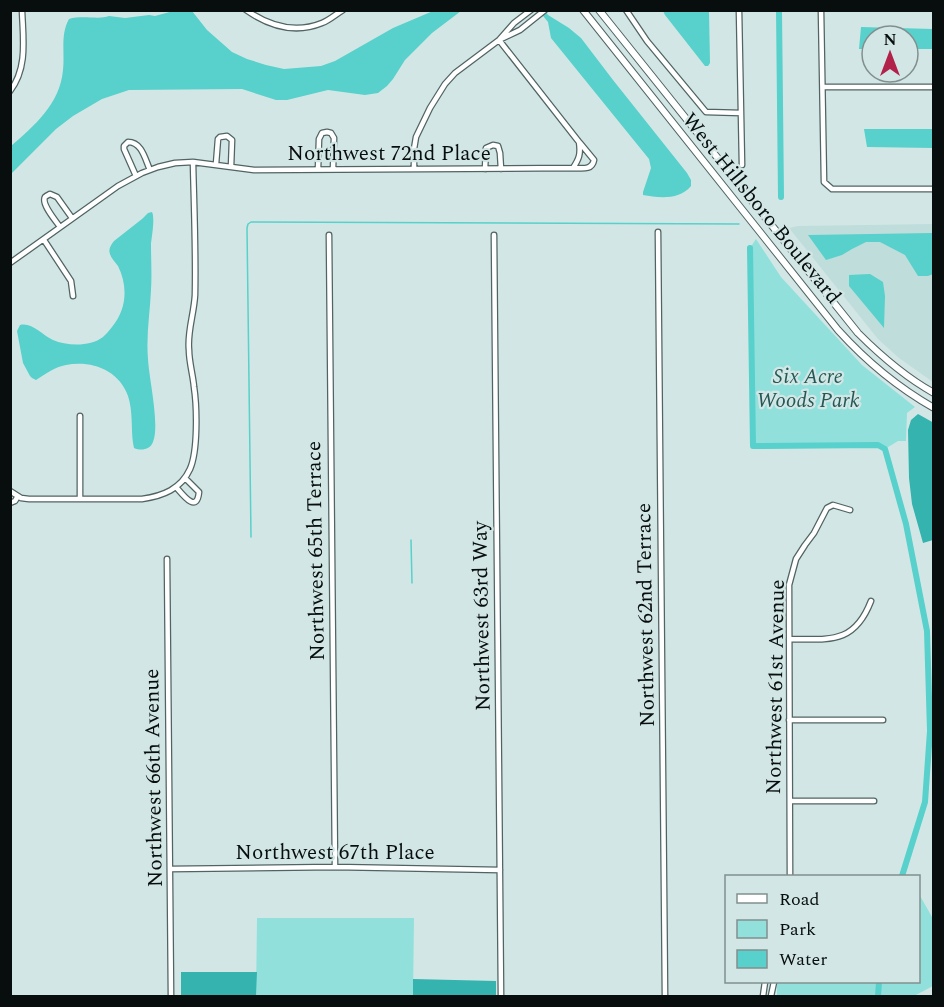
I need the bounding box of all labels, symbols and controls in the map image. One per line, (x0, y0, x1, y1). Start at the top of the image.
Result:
north arrow (860, 24, 920, 84)
text: N (883, 28, 897, 52)
street label: West Hillsboro Boulevard (674, 106, 849, 311)
street label: Northwest 72nd Place (287, 138, 491, 170)
park label: Six Acre Woods Park (757, 361, 860, 417)
street label: Northwest 65th Terrace (298, 441, 334, 661)
street label: Northwest 62nd Terrace (628, 503, 664, 727)
street label: Northwest 63rd Way (464, 520, 500, 711)
street label: Northwest 61st Avenue (758, 579, 794, 795)
street label: Northwest 66th Avenue (136, 668, 172, 888)
street label: Northwest 67th Place (235, 837, 435, 869)
legend (725, 875, 920, 983)
text: Road (779, 886, 820, 913)
text: Park (779, 916, 816, 943)
text: Water (779, 946, 827, 973)

